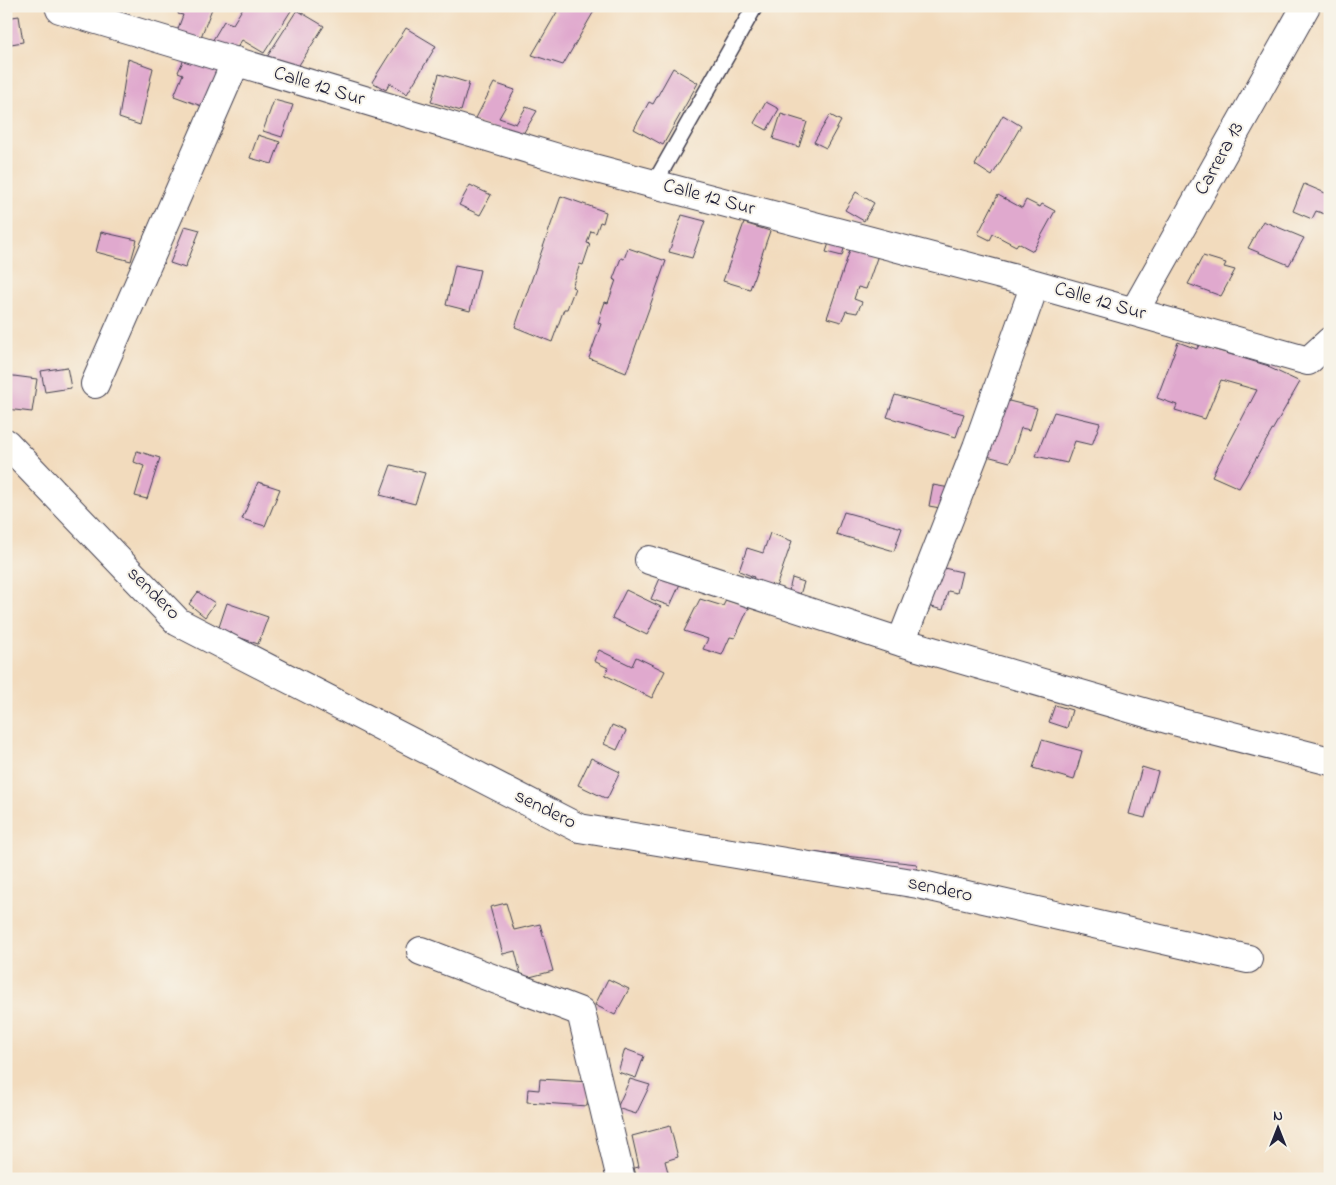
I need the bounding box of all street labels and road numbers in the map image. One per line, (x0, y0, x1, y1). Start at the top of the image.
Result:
street label: Calle 12 Sur (270, 59, 369, 115)
street label: Carrera 13 (1188, 117, 1252, 201)
street label: Calle 12 Sur (660, 172, 759, 224)
street label: Calle 12 Sur (1051, 275, 1150, 329)
street label: sendero (119, 560, 187, 628)
street label: sendero (509, 783, 581, 837)
street label: sendero (905, 869, 975, 911)

